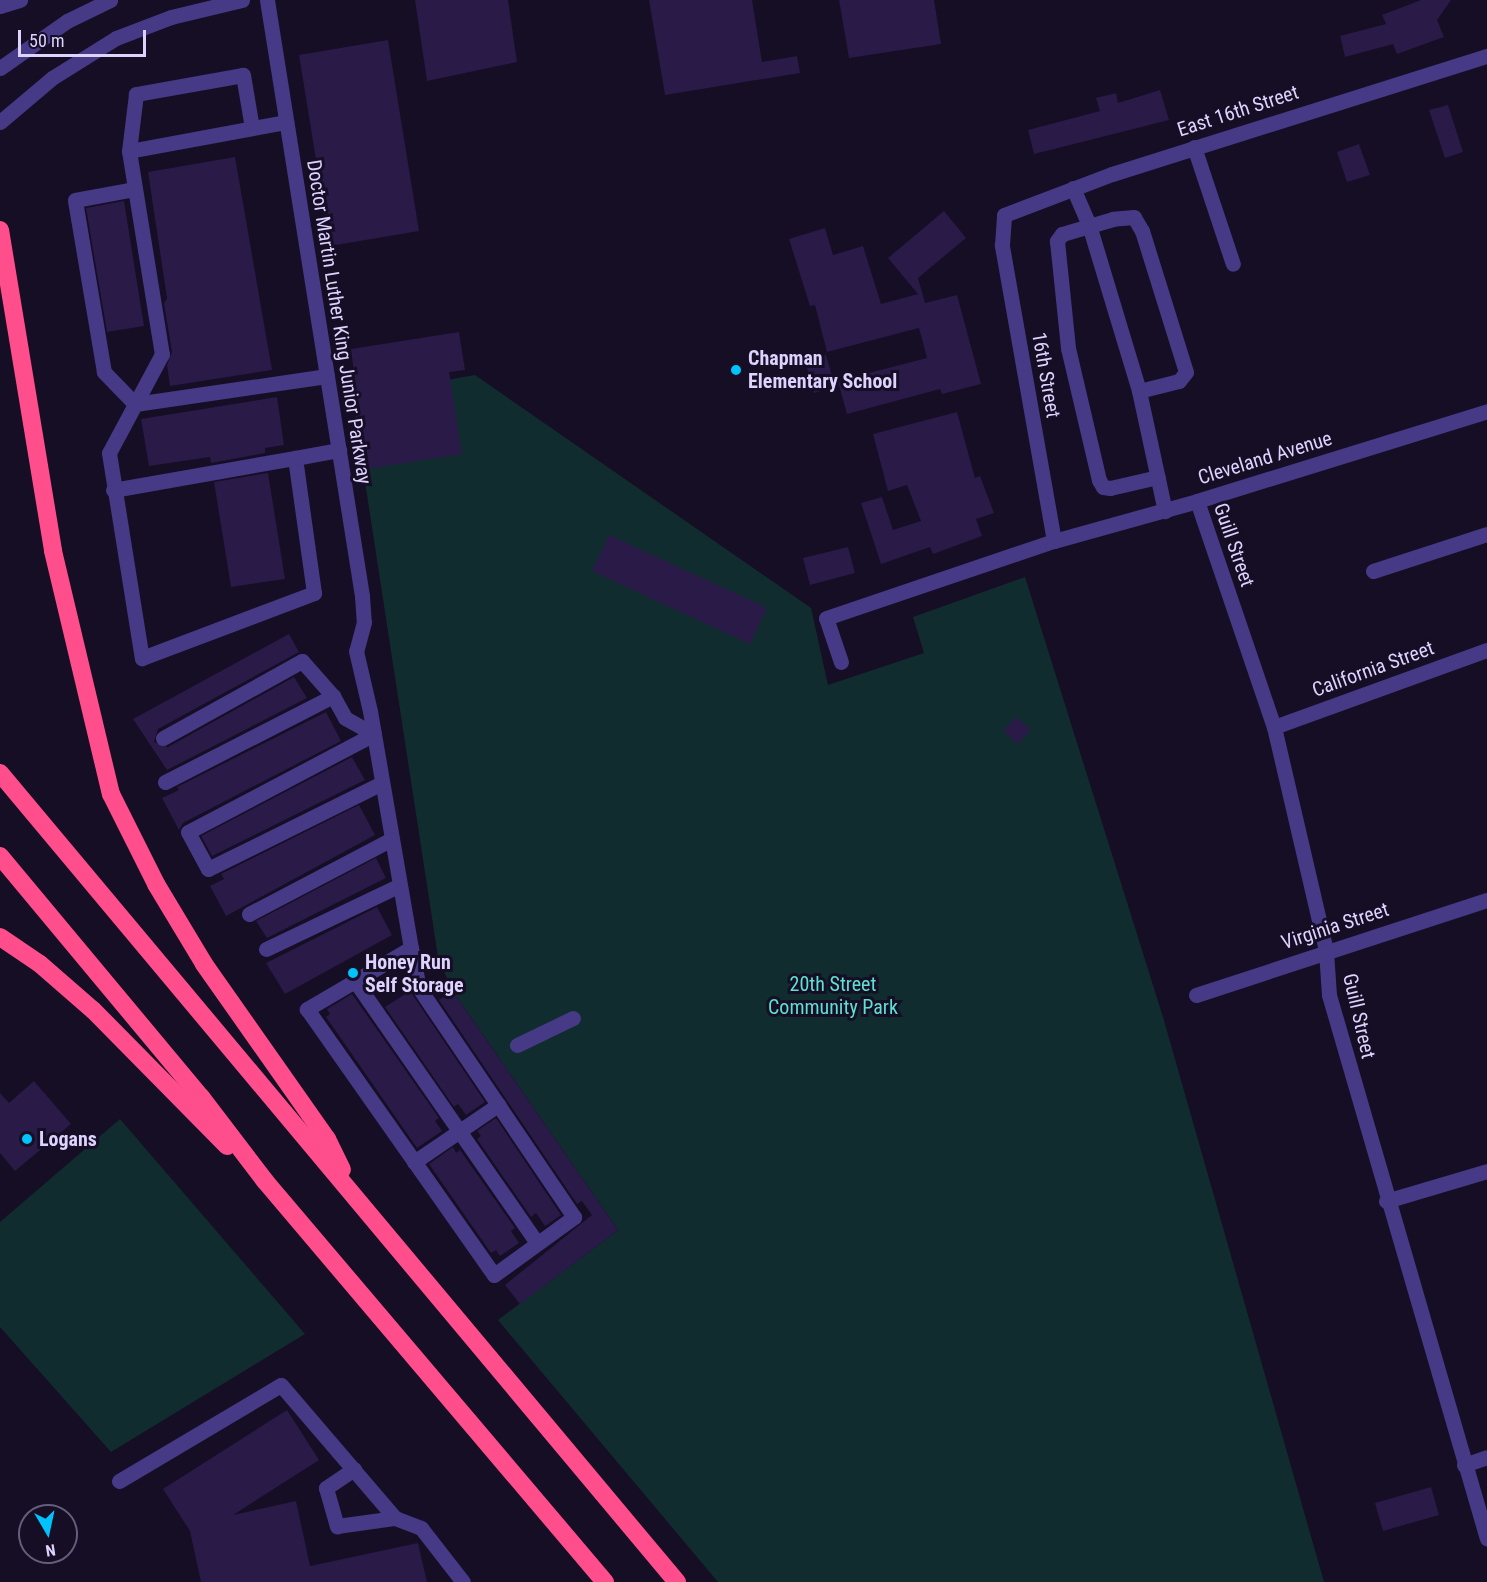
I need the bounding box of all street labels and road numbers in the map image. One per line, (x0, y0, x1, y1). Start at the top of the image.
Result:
street label: East 16th Street (1174, 80, 1302, 142)
street label: Doctor Martin Luther King Junior Parkway (301, 158, 377, 486)
street label: 16th Street (1027, 330, 1065, 420)
street label: Cleveland Avenue (1195, 426, 1335, 490)
street label: Guill Street (1209, 500, 1259, 590)
street label: California Street (1309, 636, 1437, 702)
street label: Virginia Street (1278, 897, 1392, 955)
street label: Guill Street (1338, 971, 1380, 1061)

